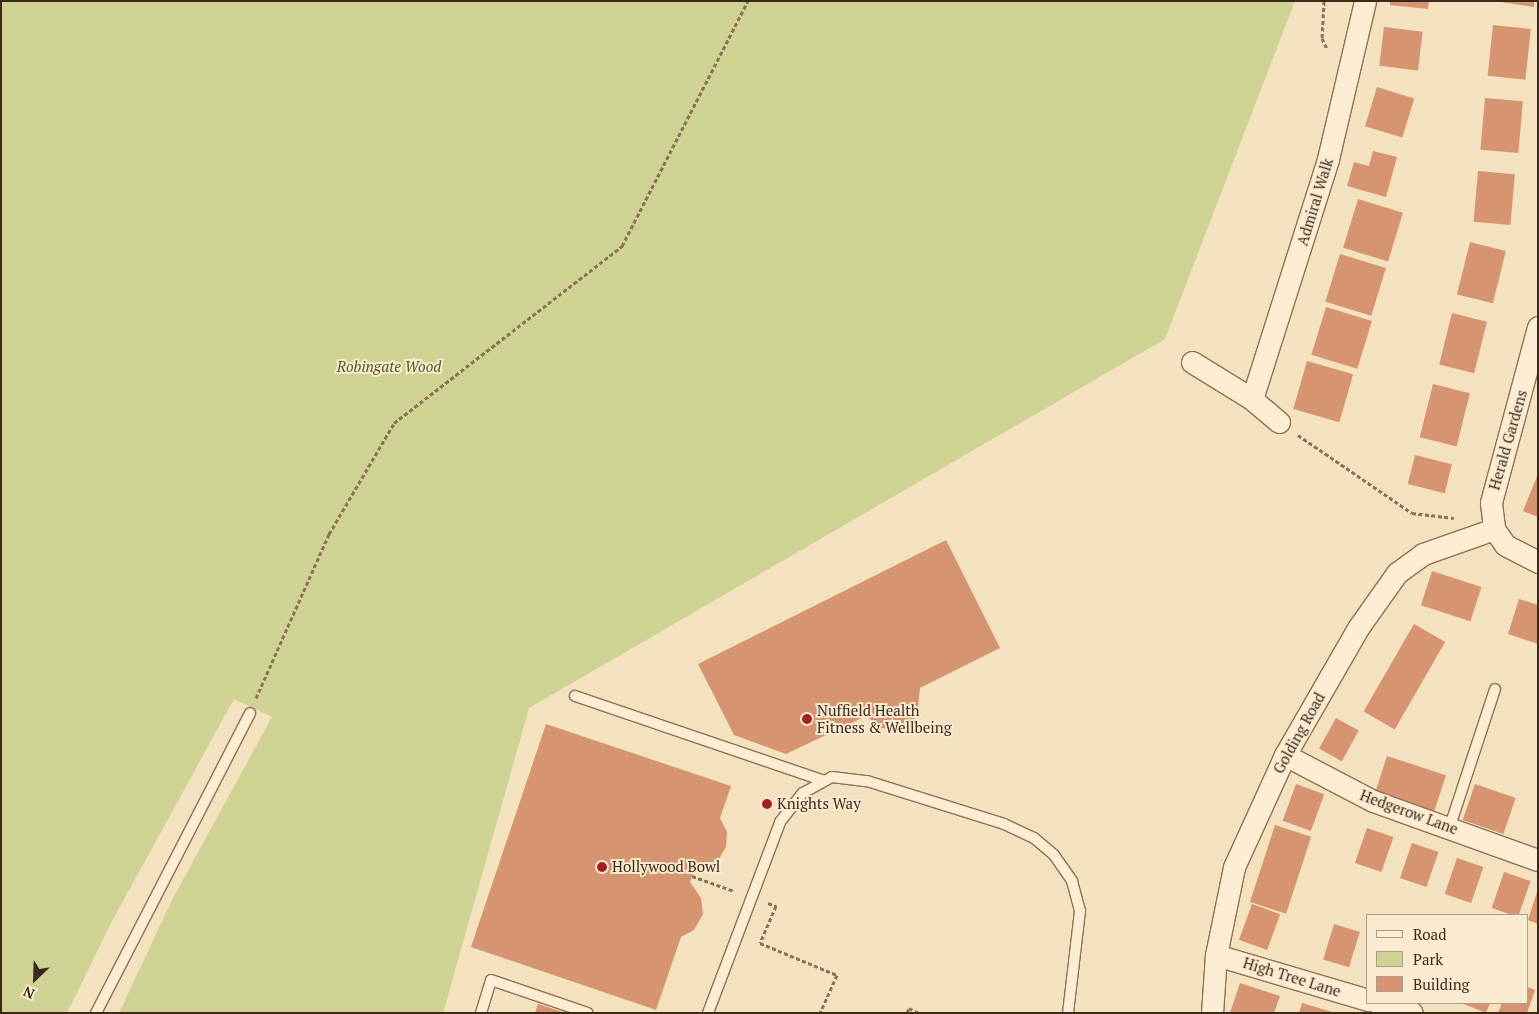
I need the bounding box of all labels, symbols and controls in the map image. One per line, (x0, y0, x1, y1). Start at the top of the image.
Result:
street label: Admiral Walk (1293, 156, 1337, 248)
park label: Robingate Wood (337, 358, 441, 376)
street label: Herald Gardens (1485, 388, 1531, 492)
street label: Golding Road (1269, 689, 1329, 777)
place label: Nuffield Health Fitness & Wellbeing (817, 701, 952, 736)
marker: Nuffield Health Fitness & Wellbeing (801, 713, 813, 725)
street label: Hedgerow Lane (1358, 786, 1460, 838)
place label: Knights Way (777, 795, 861, 813)
marker: Knights Way (761, 798, 773, 810)
place label: Hollywood Bowl (612, 858, 720, 876)
marker: Hollywood Bowl (596, 861, 608, 873)
legend (1366, 914, 1529, 1004)
text: Road (1413, 924, 1446, 944)
text: Park (1413, 949, 1443, 969)
north arrow (10, 954, 60, 1004)
street label: High Tree Lane (1241, 954, 1343, 1000)
text: Building (1413, 974, 1470, 994)
text: N (20, 982, 37, 1004)

